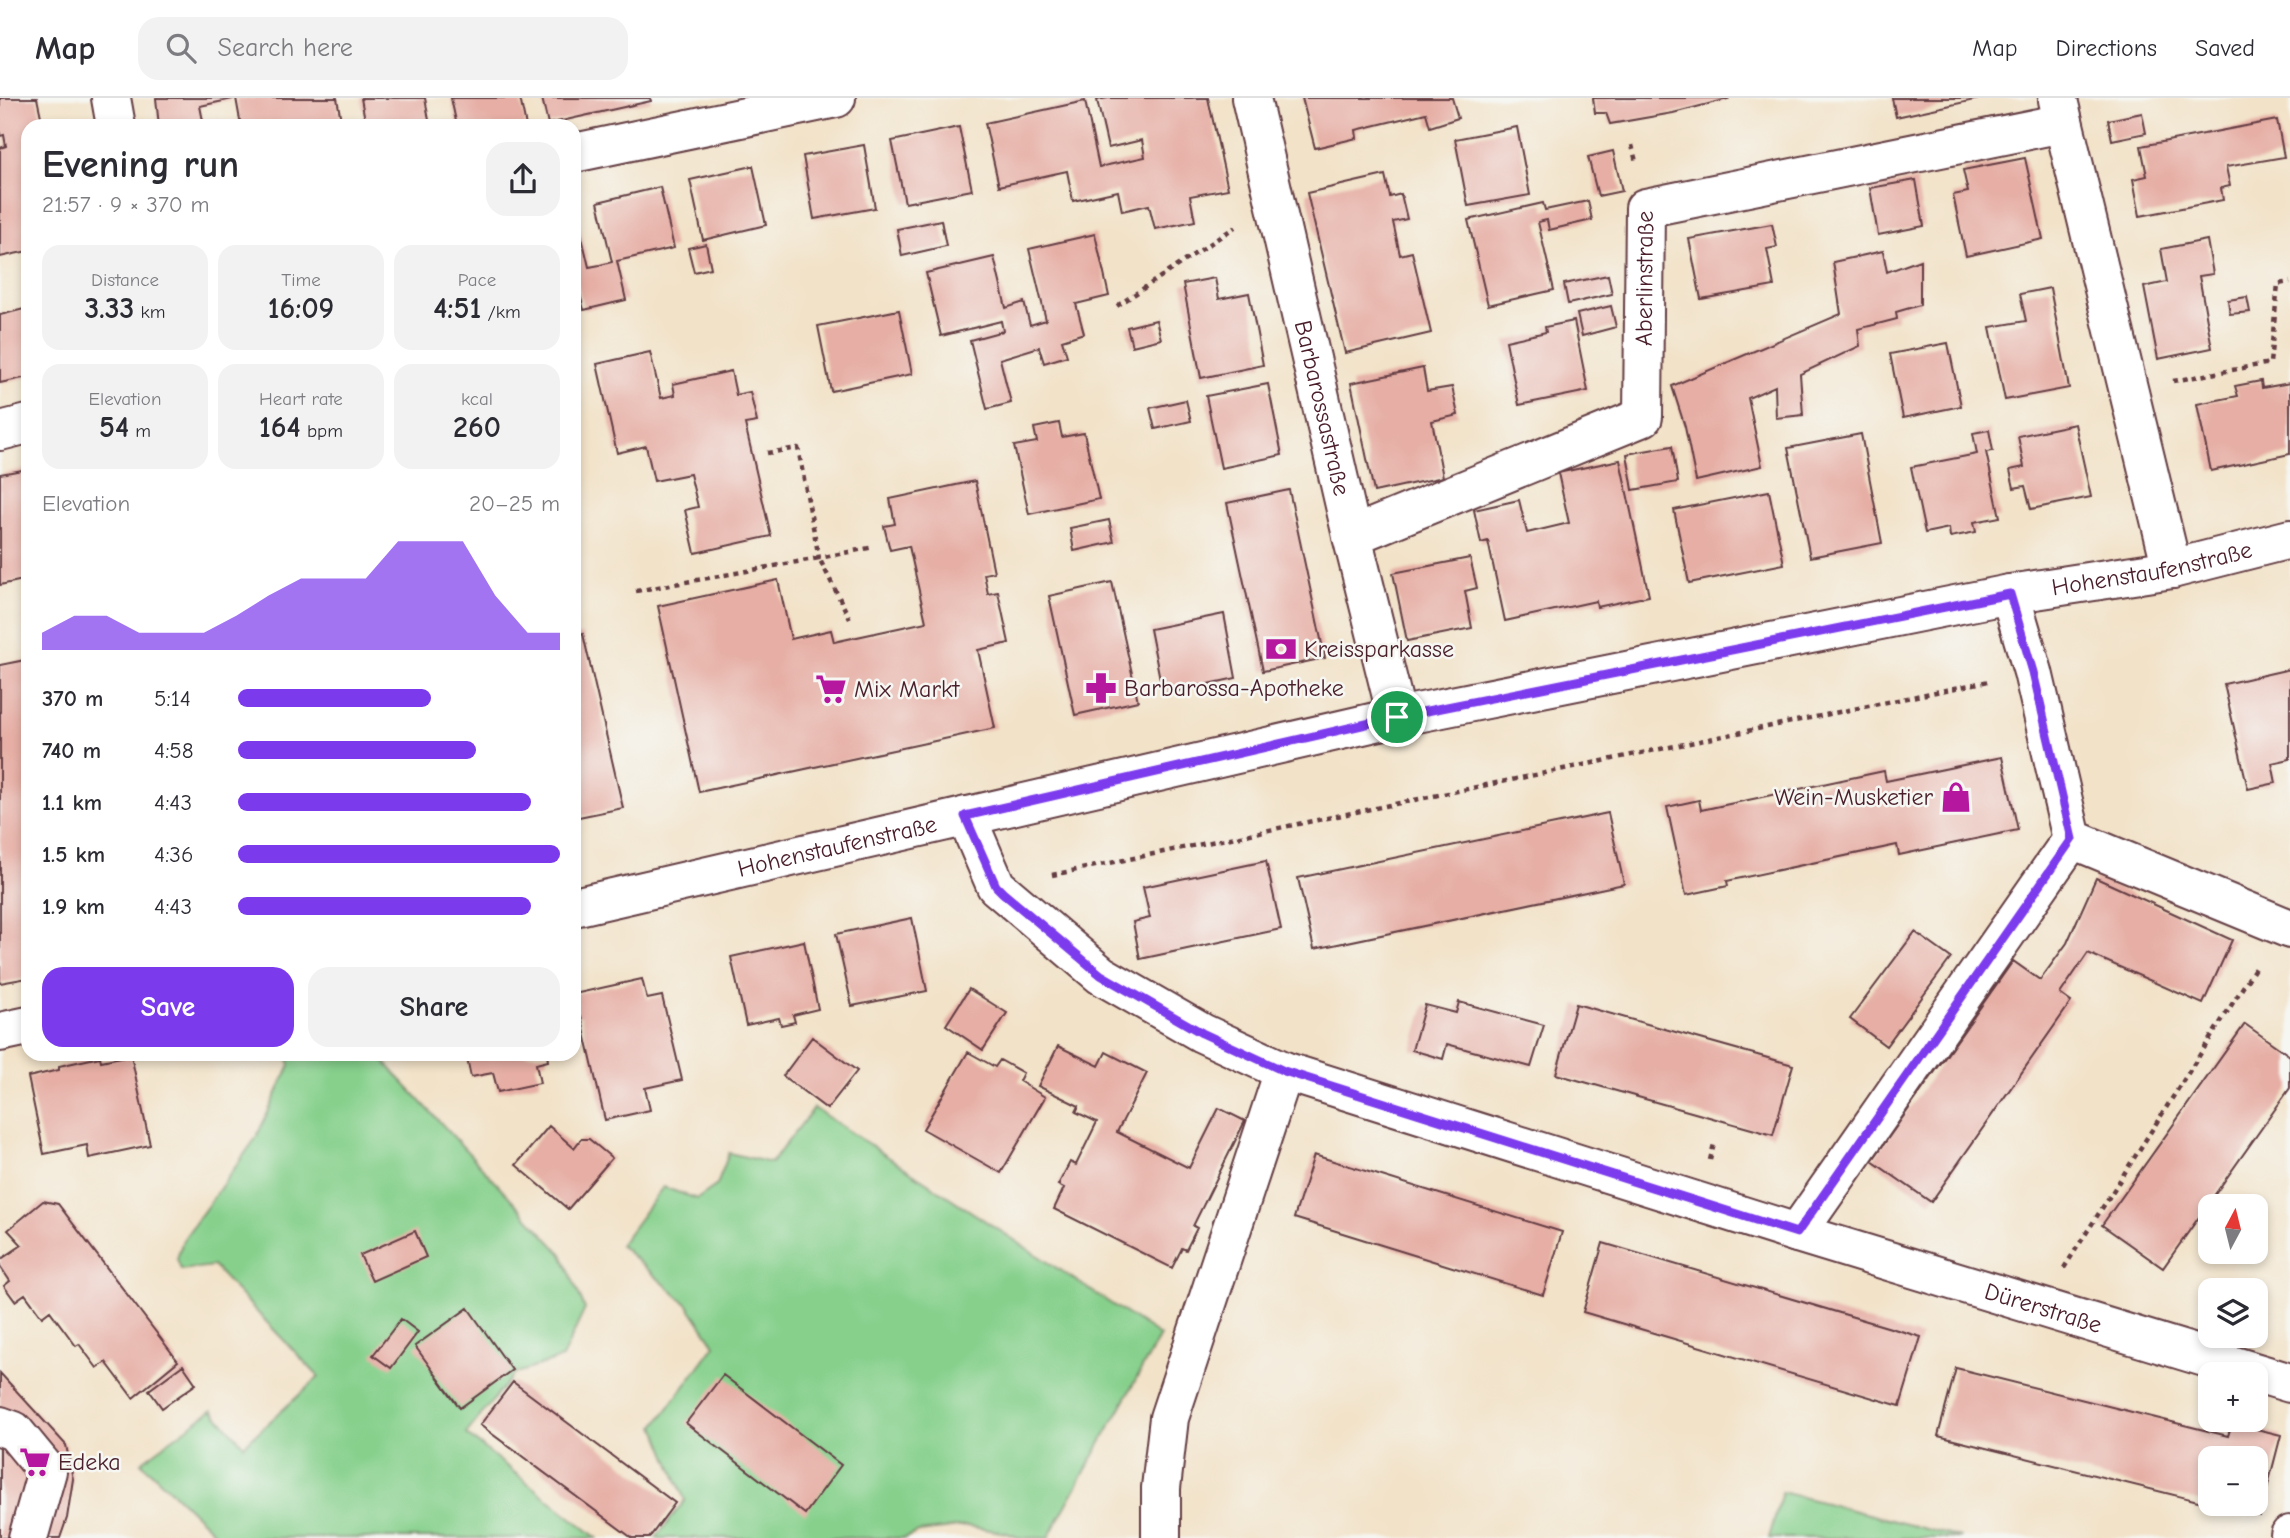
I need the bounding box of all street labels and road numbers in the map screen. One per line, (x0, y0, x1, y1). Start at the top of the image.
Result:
street label: Aberlinstraße (1630, 211, 1659, 346)
street label: Barbarossastraße (1289, 318, 1356, 498)
street label: Hohenstaufenstraße (2050, 535, 2255, 601)
street label: Hohenstaufenstraße (735, 810, 939, 883)
street label: Dürerstraße (1981, 1277, 2105, 1339)

